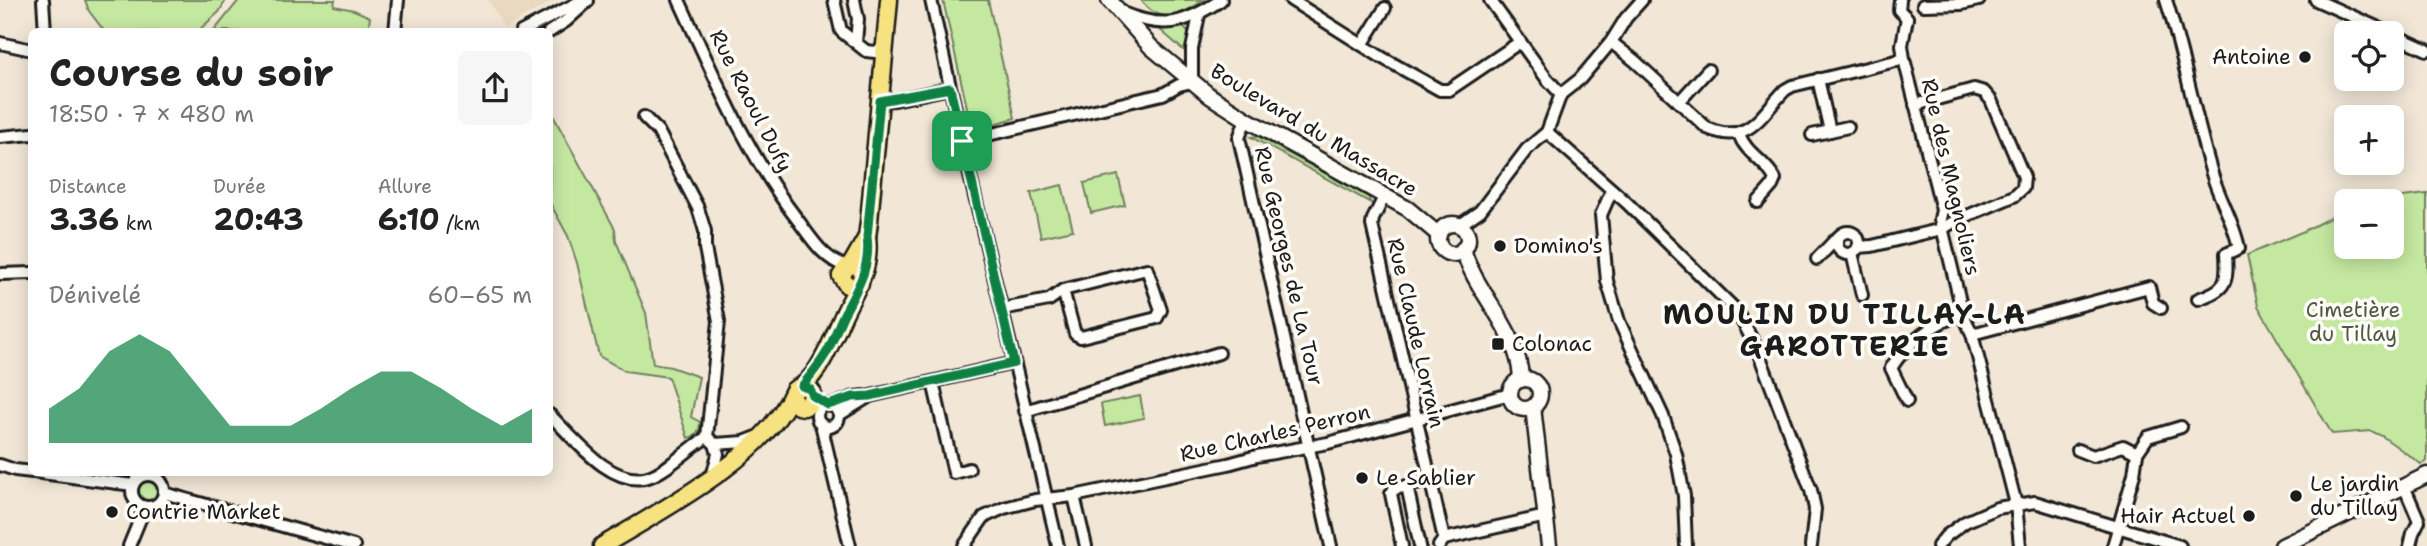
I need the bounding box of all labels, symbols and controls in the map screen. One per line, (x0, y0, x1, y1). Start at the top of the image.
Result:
map controls (2334, 21, 2404, 259)
button: locate (2334, 21, 2404, 91)
street label: Rue Raoul Dufy (703, 25, 799, 177)
place label: Antoine (2212, 43, 2291, 71)
text: Course du soir (49, 47, 334, 98)
marker: Antoine (2297, 49, 2313, 65)
button: share (458, 51, 532, 125)
street label: Boulevard du Massacre (1205, 57, 1423, 203)
street label: Rue des Magnoliers (1915, 76, 1987, 278)
text: 18:50 · 7 × 480 m (49, 99, 254, 129)
button: + (2334, 105, 2404, 175)
pin (932, 111, 992, 171)
icon: arrive (943, 122, 981, 160)
street label: Rue Georges de La Tour (1248, 144, 1330, 388)
text: Distance (49, 174, 127, 199)
text: Durée (213, 174, 266, 199)
text: Allure (378, 174, 432, 199)
button: − (2334, 189, 2404, 259)
text: 3.36 (49, 199, 119, 240)
text: 20:43 (213, 199, 304, 240)
text: 6:10 (378, 199, 440, 240)
text: km (119, 211, 153, 236)
text: /km (440, 211, 480, 236)
place label: Domino's (1514, 232, 1603, 260)
street label: Rue Claude Lorrain (1381, 235, 1451, 431)
marker: Domino's (1492, 238, 1508, 254)
text: Dénivelé (49, 280, 141, 310)
text: 60–65 m (427, 280, 532, 310)
district label: MOULIN DU TILLAY-LA GAROTTERIE (1663, 295, 2027, 365)
park label: Cimetière du Tillay (2306, 296, 2400, 348)
place label: Colonac (1512, 330, 1592, 358)
marker: Colonac (1490, 336, 1506, 352)
street label: Rue Charles Perron (1177, 397, 1373, 469)
place label: Le Sablier (1376, 464, 1476, 492)
marker: Le Sablier (1354, 470, 1370, 486)
place label: Le jardin du Tillay (2310, 470, 2399, 522)
marker: Le jardin du Tillay (2288, 488, 2304, 504)
place label: Contrie Market (126, 498, 281, 526)
place label: Hair Actuel (2120, 502, 2236, 530)
marker: Contrie Market (104, 504, 120, 520)
marker: Hair Actuel (2241, 508, 2257, 524)

